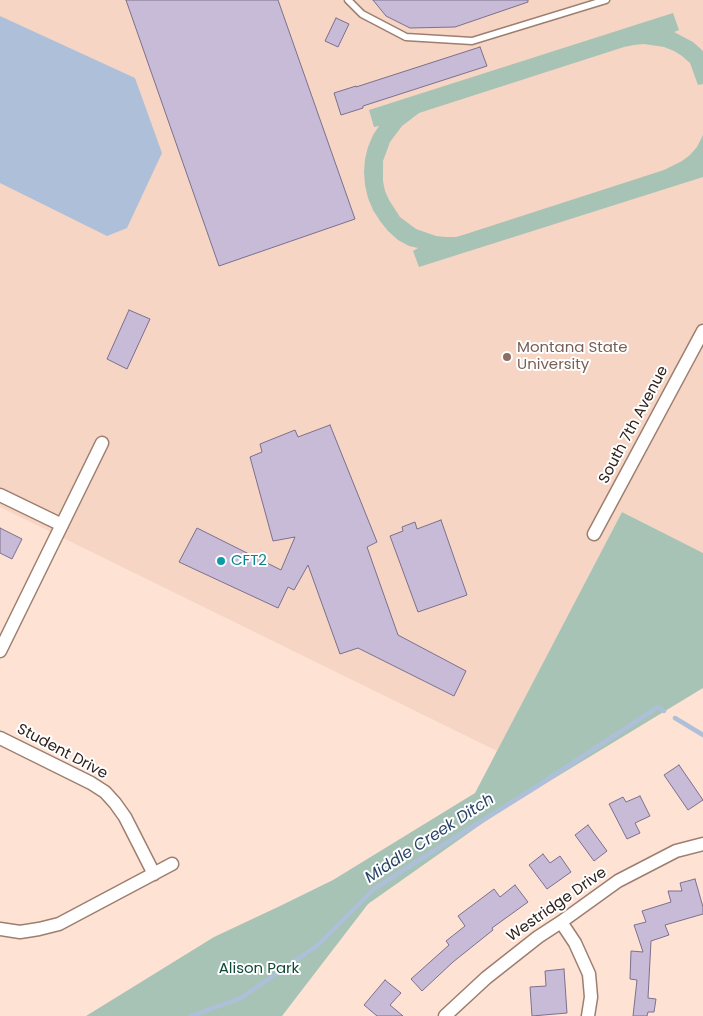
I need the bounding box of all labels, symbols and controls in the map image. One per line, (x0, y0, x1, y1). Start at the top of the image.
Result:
place label: Montana State University (517, 339, 628, 374)
marker: Montana State University (501, 351, 513, 363)
street label: South 7th Avenue (595, 363, 673, 487)
place label: CFT2 (231, 552, 267, 570)
marker: CFT2 (215, 555, 227, 567)
street label: Student Drive (14, 721, 110, 783)
water label: Middle Creek Ditch (362, 790, 498, 888)
street label: Westridge Drive (504, 864, 610, 946)
park label: Alison Park (219, 960, 299, 978)

